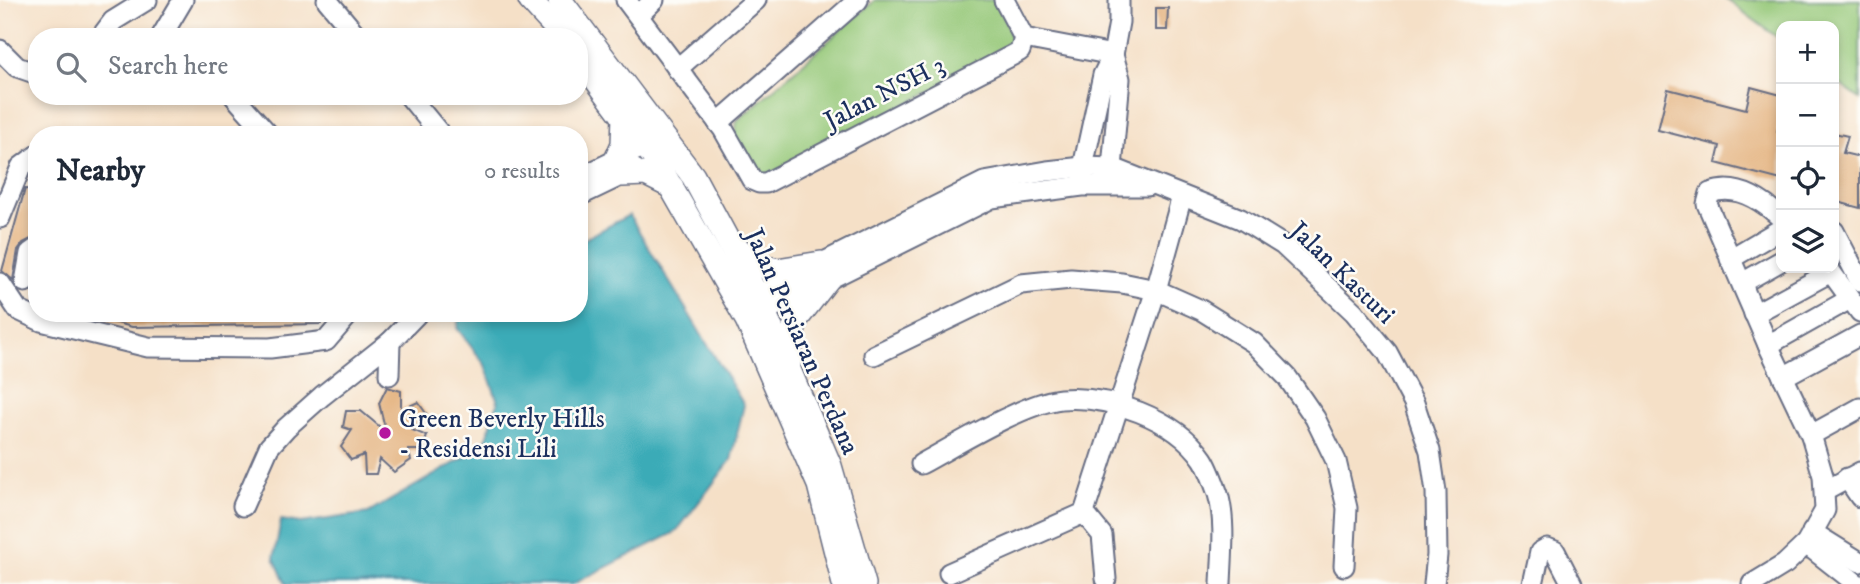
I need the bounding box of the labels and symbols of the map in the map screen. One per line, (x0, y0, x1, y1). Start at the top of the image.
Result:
street label: Jalan NSH 3 (817, 49, 950, 139)
street label: Jalan Kasturi (1281, 213, 1402, 332)
street label: Jalan Persiaran Perdana (736, 222, 866, 460)
place label: Green Beverly Hills - Residensi Lili (399, 403, 605, 466)
marker: Green Beverly Hills - Residensi Lili (377, 425, 393, 441)

